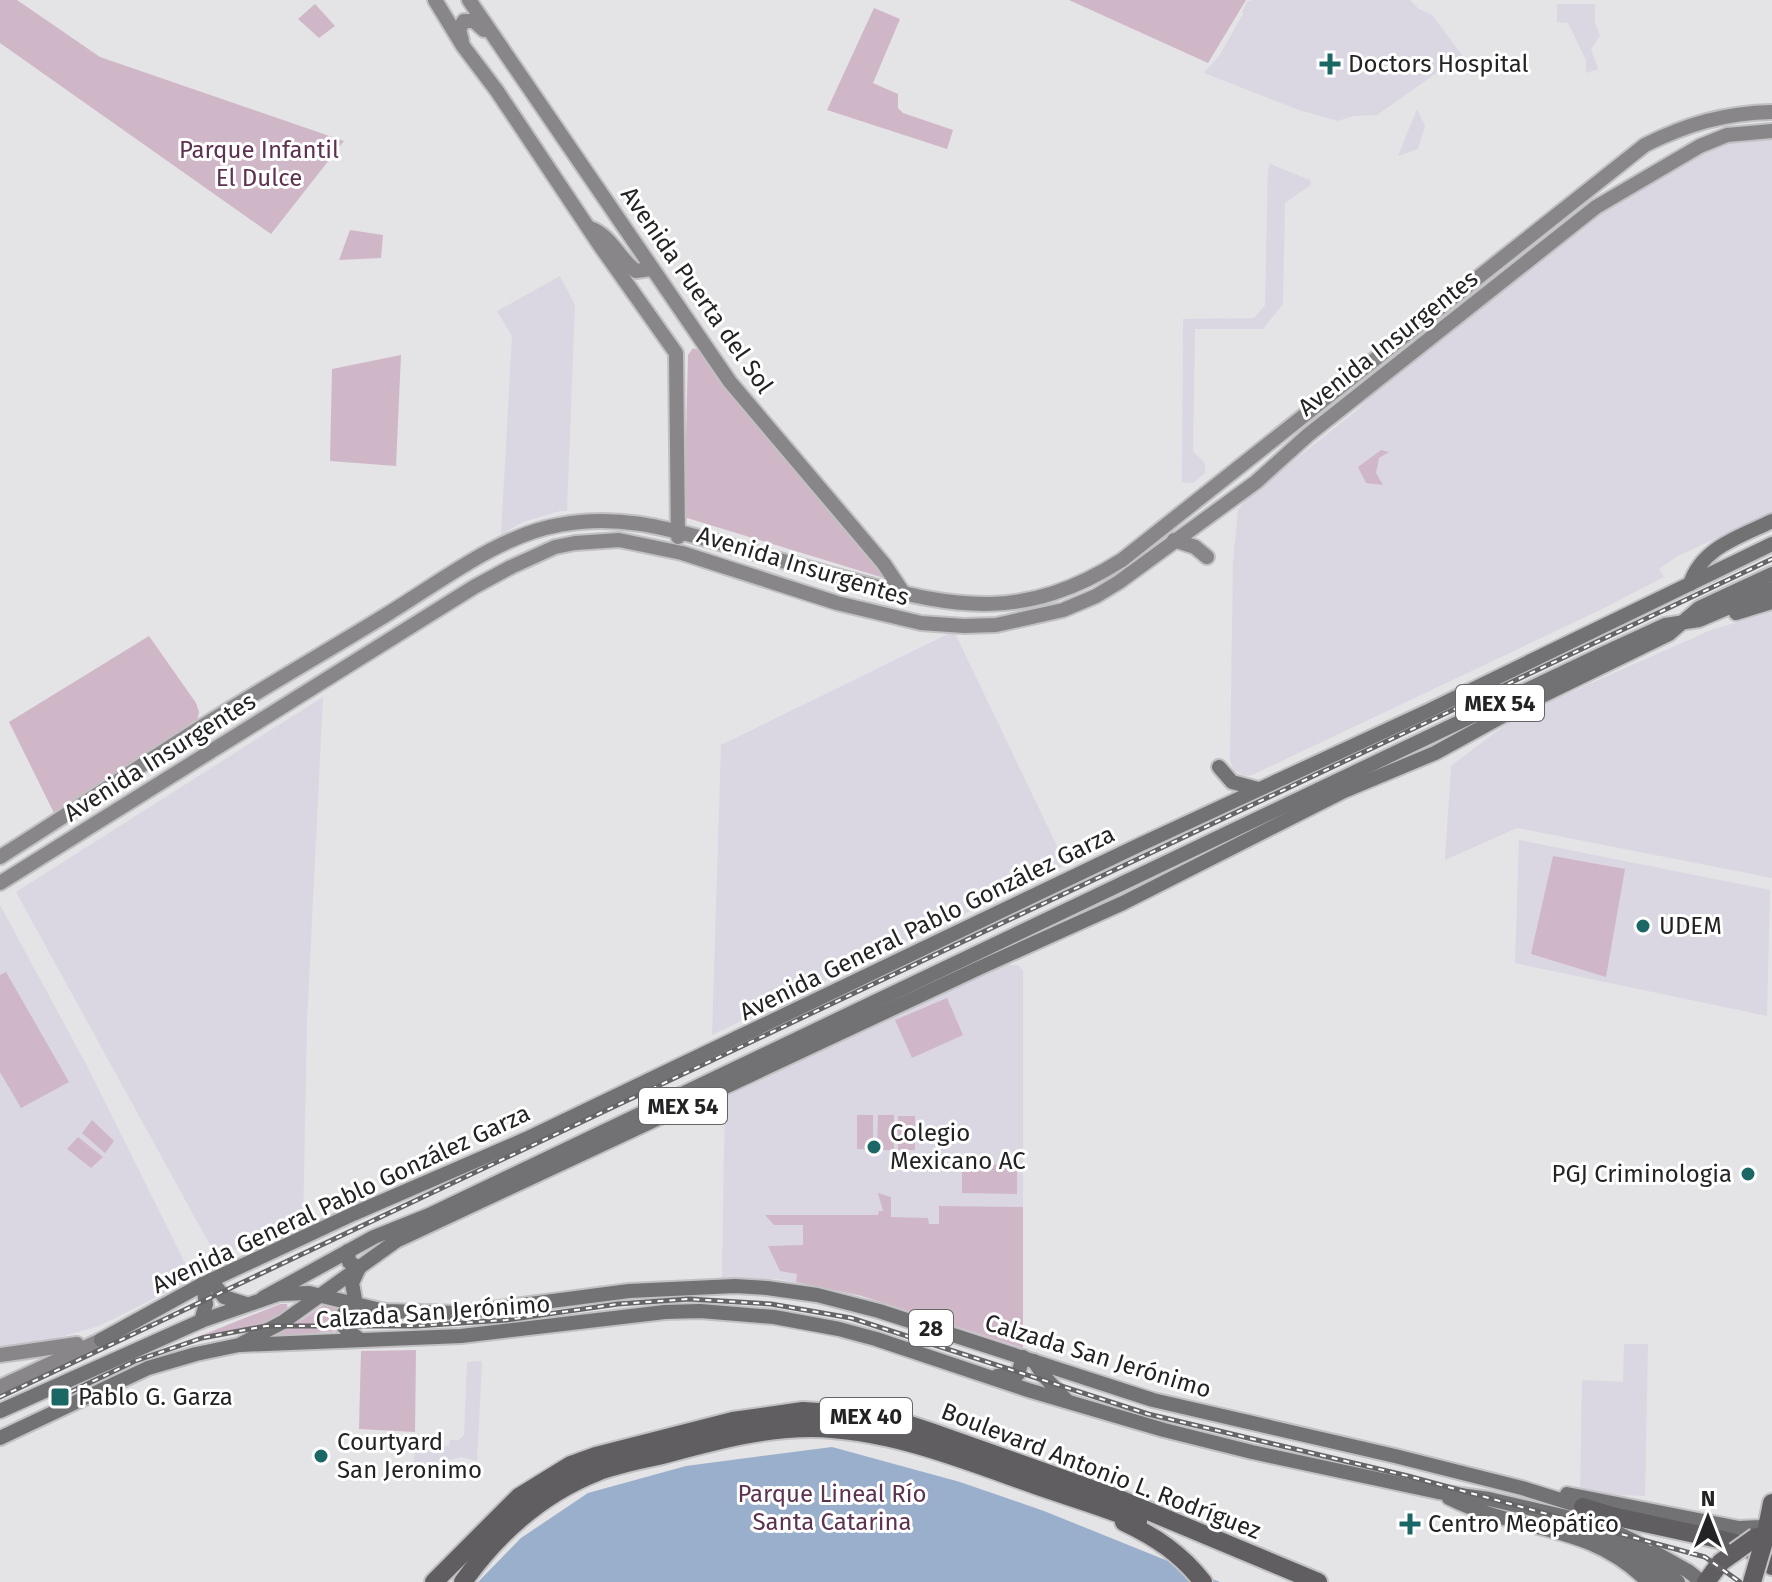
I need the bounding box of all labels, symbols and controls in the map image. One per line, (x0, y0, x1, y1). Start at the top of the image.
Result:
place label: Doctors Hospital (1348, 50, 1529, 78)
marker: Doctors Hospital (1319, 53, 1341, 75)
park label: Parque Infantil El Dulce (179, 136, 339, 192)
street label: Avenida Puerta del Sol (615, 181, 779, 399)
street label: Avenida Insurgentes (1293, 264, 1483, 422)
street label: Avenida Insurgentes (694, 520, 912, 612)
road number: MEX 54 (1456, 685, 1544, 721)
street label: Avenida Insurgentes (59, 687, 261, 827)
street label: Avenida General Pablo González Garza (735, 820, 1119, 1026)
place label: UDEM (1659, 912, 1722, 940)
marker: UDEM (1634, 917, 1652, 935)
road number: MEX 54 (639, 1088, 727, 1124)
street label: Avenida General Pablo González Garza (148, 1099, 534, 1299)
place label: Colegio Mexicano AC (890, 1119, 1026, 1175)
marker: Colegio Mexicano AC (865, 1138, 883, 1156)
place label: PGJ Criminologia (1552, 1160, 1732, 1188)
marker: PGJ Criminologia (1739, 1165, 1757, 1183)
street label: Calzada San Jerónimo (315, 1290, 551, 1334)
street label: Calzada San Jerónimo (981, 1308, 1215, 1404)
road number: 28 (909, 1310, 953, 1346)
place label: Pablo G. Garza (78, 1383, 233, 1411)
marker: Pablo G. Garza (49, 1386, 71, 1408)
street label: Boulevard Antonio L. Rodríguez (937, 1397, 1265, 1545)
road number: MEX 40 (820, 1398, 912, 1434)
place label: Courtyard San Jeronimo (337, 1428, 482, 1484)
marker: Courtyard San Jeronimo (312, 1447, 330, 1465)
north arrow (1668, 1478, 1748, 1558)
park label: Parque Lineal Río Santa Catarina (737, 1480, 927, 1536)
text: N (1701, 1485, 1715, 1512)
place label: Centro Meopático (1428, 1510, 1619, 1538)
marker: Centro Meopático (1399, 1513, 1421, 1535)

